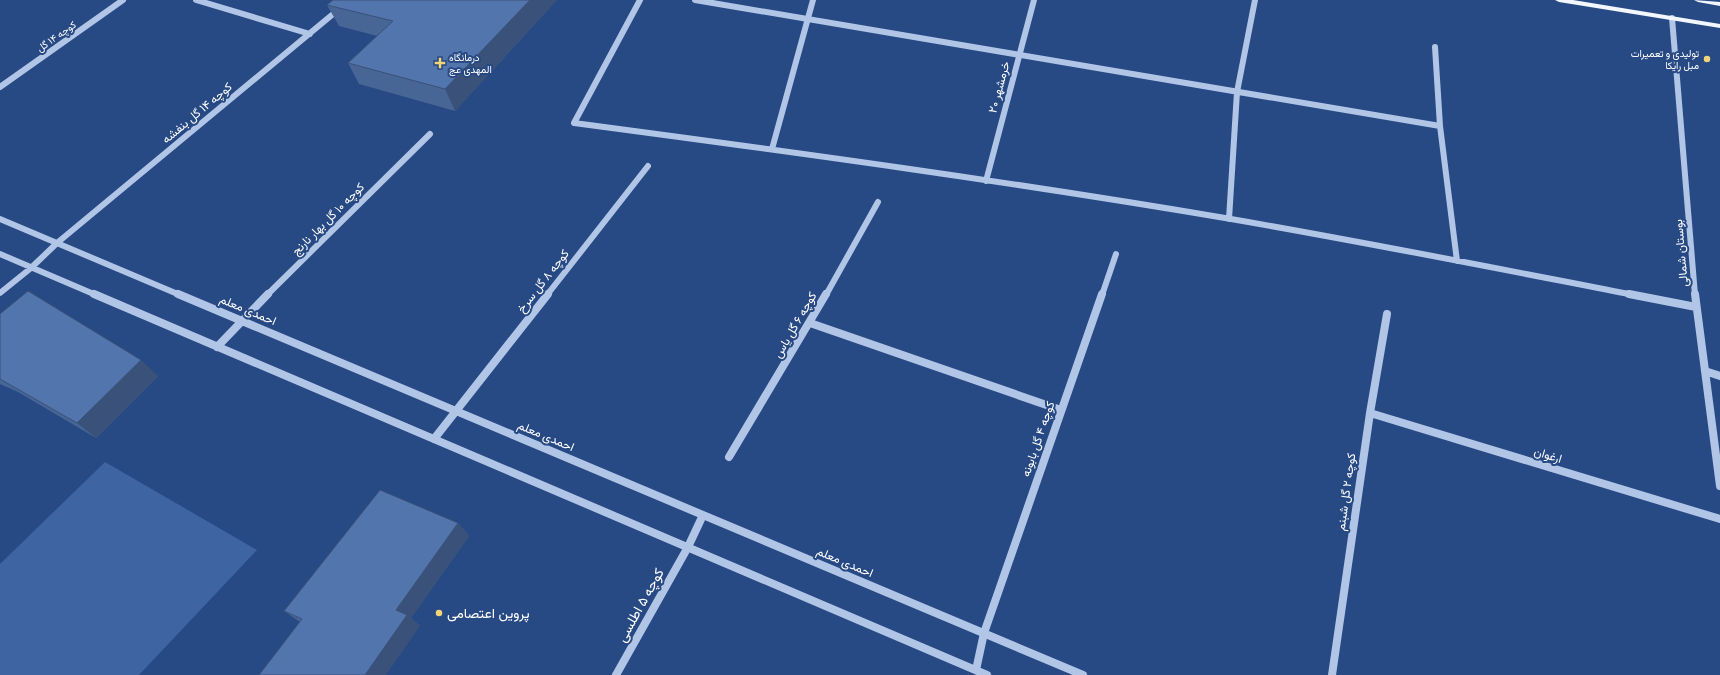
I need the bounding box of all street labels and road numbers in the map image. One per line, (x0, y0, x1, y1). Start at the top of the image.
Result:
street label: کوچه ۱۴ گل (35, 19, 80, 56)
street label: خرمشهر ۲۰ (985, 60, 1014, 115)
street label: کوچه ۱۴ گل بنفشه (159, 80, 235, 147)
street label: کوچه ۱۰ گل بهار نارنج (289, 180, 368, 259)
street label: بوستان شمالی (1671, 219, 1692, 287)
street label: کوچه ۸ گل سرخ (514, 247, 573, 316)
street label: کوچه ۶ گل یاس (771, 290, 820, 361)
street label: احمدی معلم (217, 292, 278, 329)
street label: کوچه ۴ گل بابونه (1019, 399, 1058, 479)
street label: احمدی معلم (515, 418, 576, 455)
street label: ارغوان (1532, 444, 1564, 467)
street label: کوچه ۲ گل شبنم (1334, 452, 1359, 532)
street label: احمدی معلم (814, 544, 875, 581)
street label: کوچه ۵ اطلسی (613, 565, 669, 646)

